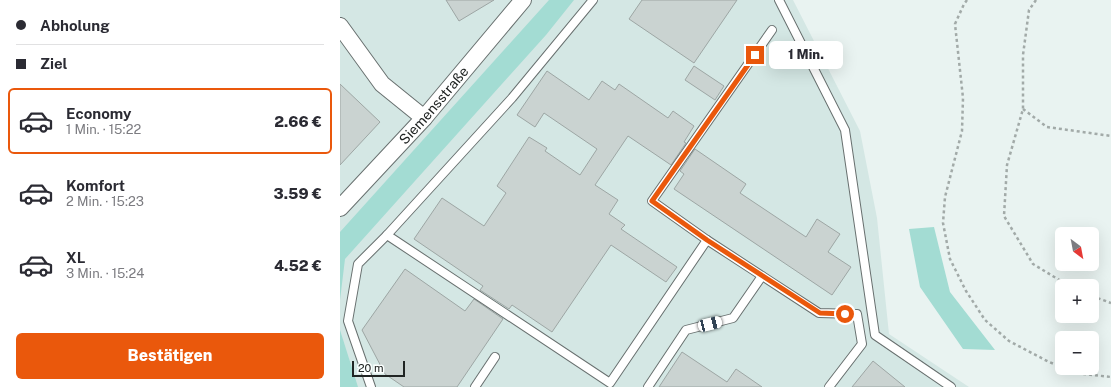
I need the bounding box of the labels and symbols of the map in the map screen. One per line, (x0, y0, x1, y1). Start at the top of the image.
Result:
callout: 1 Min. (769, 41, 843, 69)
route end (746, 46, 764, 64)
street label: Siemensstraße (396, 63, 472, 147)
north arrow (1055, 227, 1099, 271)
route start (836, 305, 854, 323)
car (697, 315, 723, 333)
scale bar (352, 359, 405, 378)

